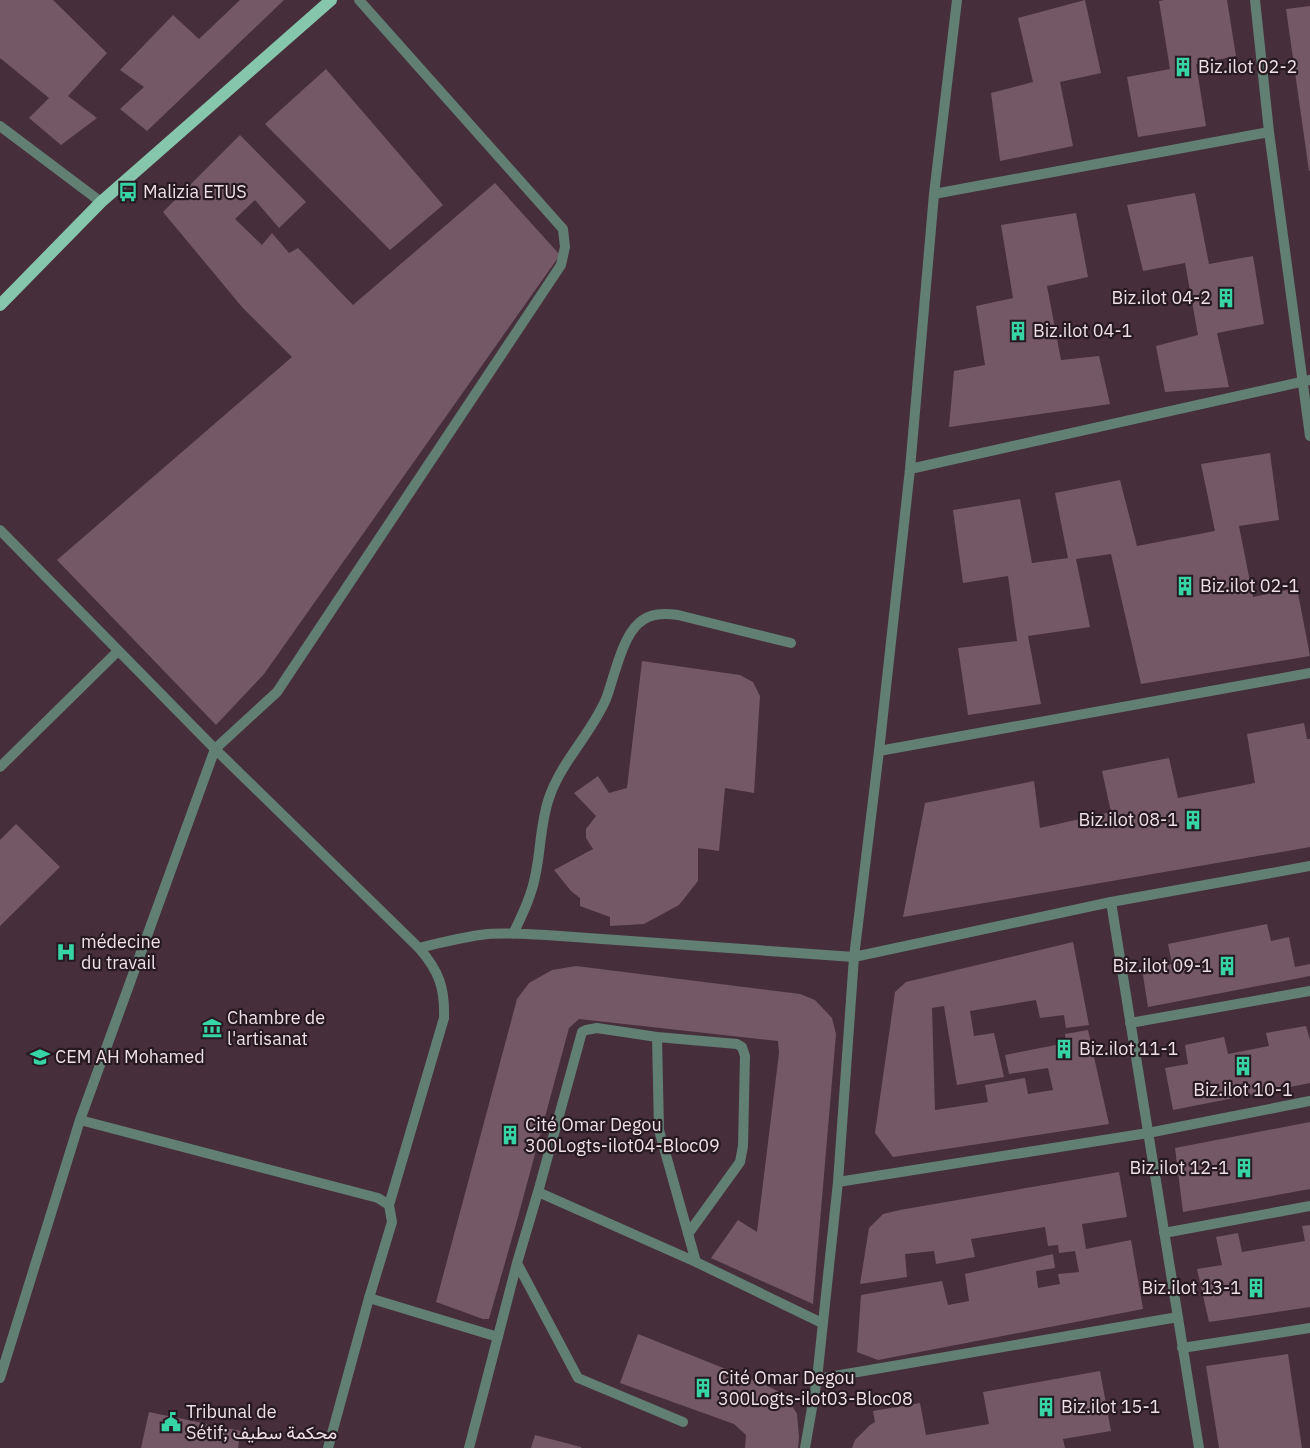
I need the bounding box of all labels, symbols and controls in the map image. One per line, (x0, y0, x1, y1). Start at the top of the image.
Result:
place label: Biz.ilot 02-2 (1198, 55, 1297, 78)
building icon: Biz.ilot 02-2 (1172, 56, 1194, 78)
place label: Malizia ETUS (143, 180, 247, 203)
bus stop icon: Malizia ETUS (117, 181, 139, 203)
place label: Biz.ilot 04-2 (1112, 286, 1211, 309)
building icon: Biz.ilot 04-2 (1215, 287, 1237, 309)
place label: Biz.ilot 04-1 (1033, 319, 1132, 342)
building icon: Biz.ilot 04-1 (1007, 320, 1029, 342)
place label: Biz.ilot 02-1 (1200, 574, 1299, 597)
building icon: Biz.ilot 02-1 (1174, 575, 1196, 597)
place label: Biz.ilot 08-1 (1079, 808, 1178, 831)
building icon: Biz.ilot 08-1 (1182, 809, 1204, 831)
place label: médecine du travail (81, 930, 161, 974)
hospital icon: médecine du travail (55, 941, 77, 963)
place label: Biz.ilot 09-1 (1113, 954, 1212, 977)
building icon: Biz.ilot 09-1 (1216, 955, 1238, 977)
place label: Chambre de l'artisanat (227, 1006, 325, 1050)
museum icon: Chambre de l'artisanat (201, 1017, 223, 1039)
place label: Biz.ilot 11-1 (1079, 1037, 1178, 1060)
building icon: Biz.ilot 11-1 (1053, 1038, 1075, 1060)
place label: CEM AH Mohamed (55, 1045, 205, 1068)
school or university icon: CEM AH Mohamed (29, 1046, 51, 1068)
building icon: Biz.ilot 10-1 (1232, 1055, 1254, 1077)
place label: Biz.ilot 10-1 (1193, 1078, 1293, 1101)
place label: Cité Omar Degou 300Logts-ilot04-Bloc09 (525, 1113, 720, 1157)
building icon: Cité Omar Degou 300Logts-ilot04-Bloc09 (499, 1124, 521, 1146)
place label: Biz.ilot 12-1 (1130, 1156, 1229, 1179)
building icon: Biz.ilot 12-1 (1233, 1157, 1255, 1179)
place label: Biz.ilot 13-1 (1142, 1276, 1241, 1299)
building icon: Biz.ilot 13-1 (1245, 1277, 1267, 1299)
place label: Cité Omar Degou 300Logts-ilot03-Bloc08 (718, 1366, 913, 1410)
building icon: Cité Omar Degou 300Logts-ilot03-Bloc08 (692, 1377, 714, 1399)
place label: Biz.ilot 15-1 (1061, 1395, 1160, 1418)
building icon: Biz.ilot 15-1 (1035, 1396, 1057, 1418)
place label: Tribunal de Sétif; محكمة سطيف (186, 1400, 337, 1444)
public building icon: Tribunal de Sétif; محكمة سطيف (160, 1411, 182, 1433)

